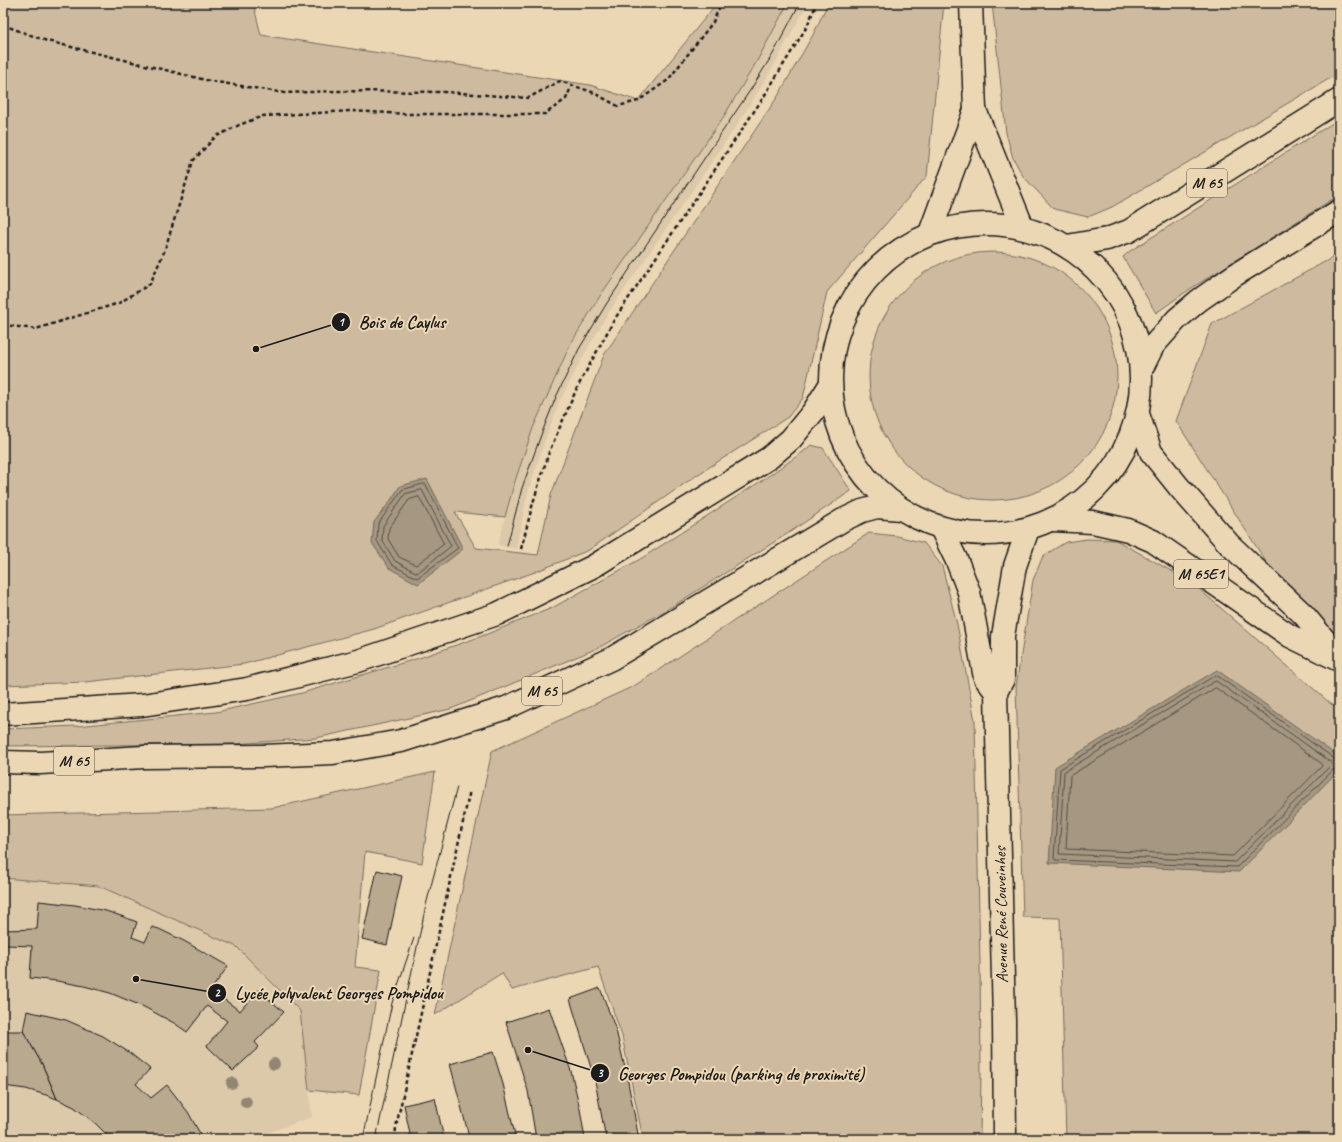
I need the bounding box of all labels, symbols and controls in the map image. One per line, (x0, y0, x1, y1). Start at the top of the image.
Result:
road number: M 65 (1187, 169, 1227, 197)
callout: Bois de Caylus (331, 307, 453, 337)
text: Bois de Caylus (359, 311, 447, 333)
text: 1 (338, 314, 345, 330)
road number: M 65E1 (1174, 560, 1228, 588)
road number: M 65 (522, 677, 562, 705)
road number: M 65 (54, 747, 94, 775)
street label: Avenue René Couveinhes (989, 844, 1013, 983)
callout: Lycée polyvalent Georges Pompidou (207, 978, 450, 1008)
text: Lycée polyvalent Georges Pompidou (235, 982, 445, 1004)
text: 2 (214, 985, 221, 1001)
callout: Georges Pompidou (parking de proximité) (590, 1058, 872, 1088)
text: Georges Pompidou (parking de proximité) (618, 1063, 865, 1085)
text: 3 (597, 1065, 604, 1081)

